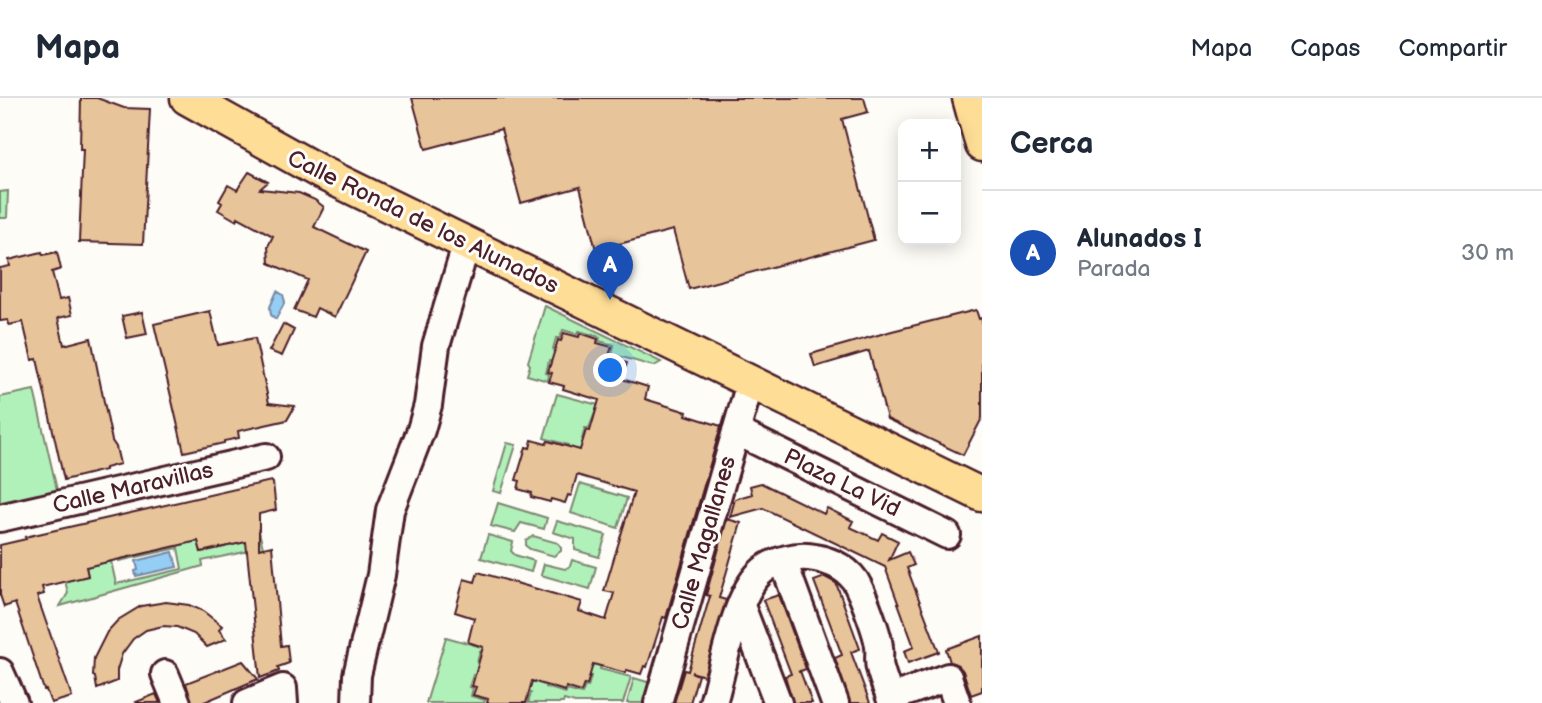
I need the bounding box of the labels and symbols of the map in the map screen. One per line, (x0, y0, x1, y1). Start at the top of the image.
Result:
street label: Calle Ronda de los Alunados (283, 144, 563, 300)
pin: A (587, 242, 633, 300)
your location (593, 353, 627, 387)
street label: Plaza La Vid (779, 443, 905, 523)
street label: Calle Magallanes (666, 453, 742, 633)
street label: Calle Maravillas (50, 456, 216, 520)

